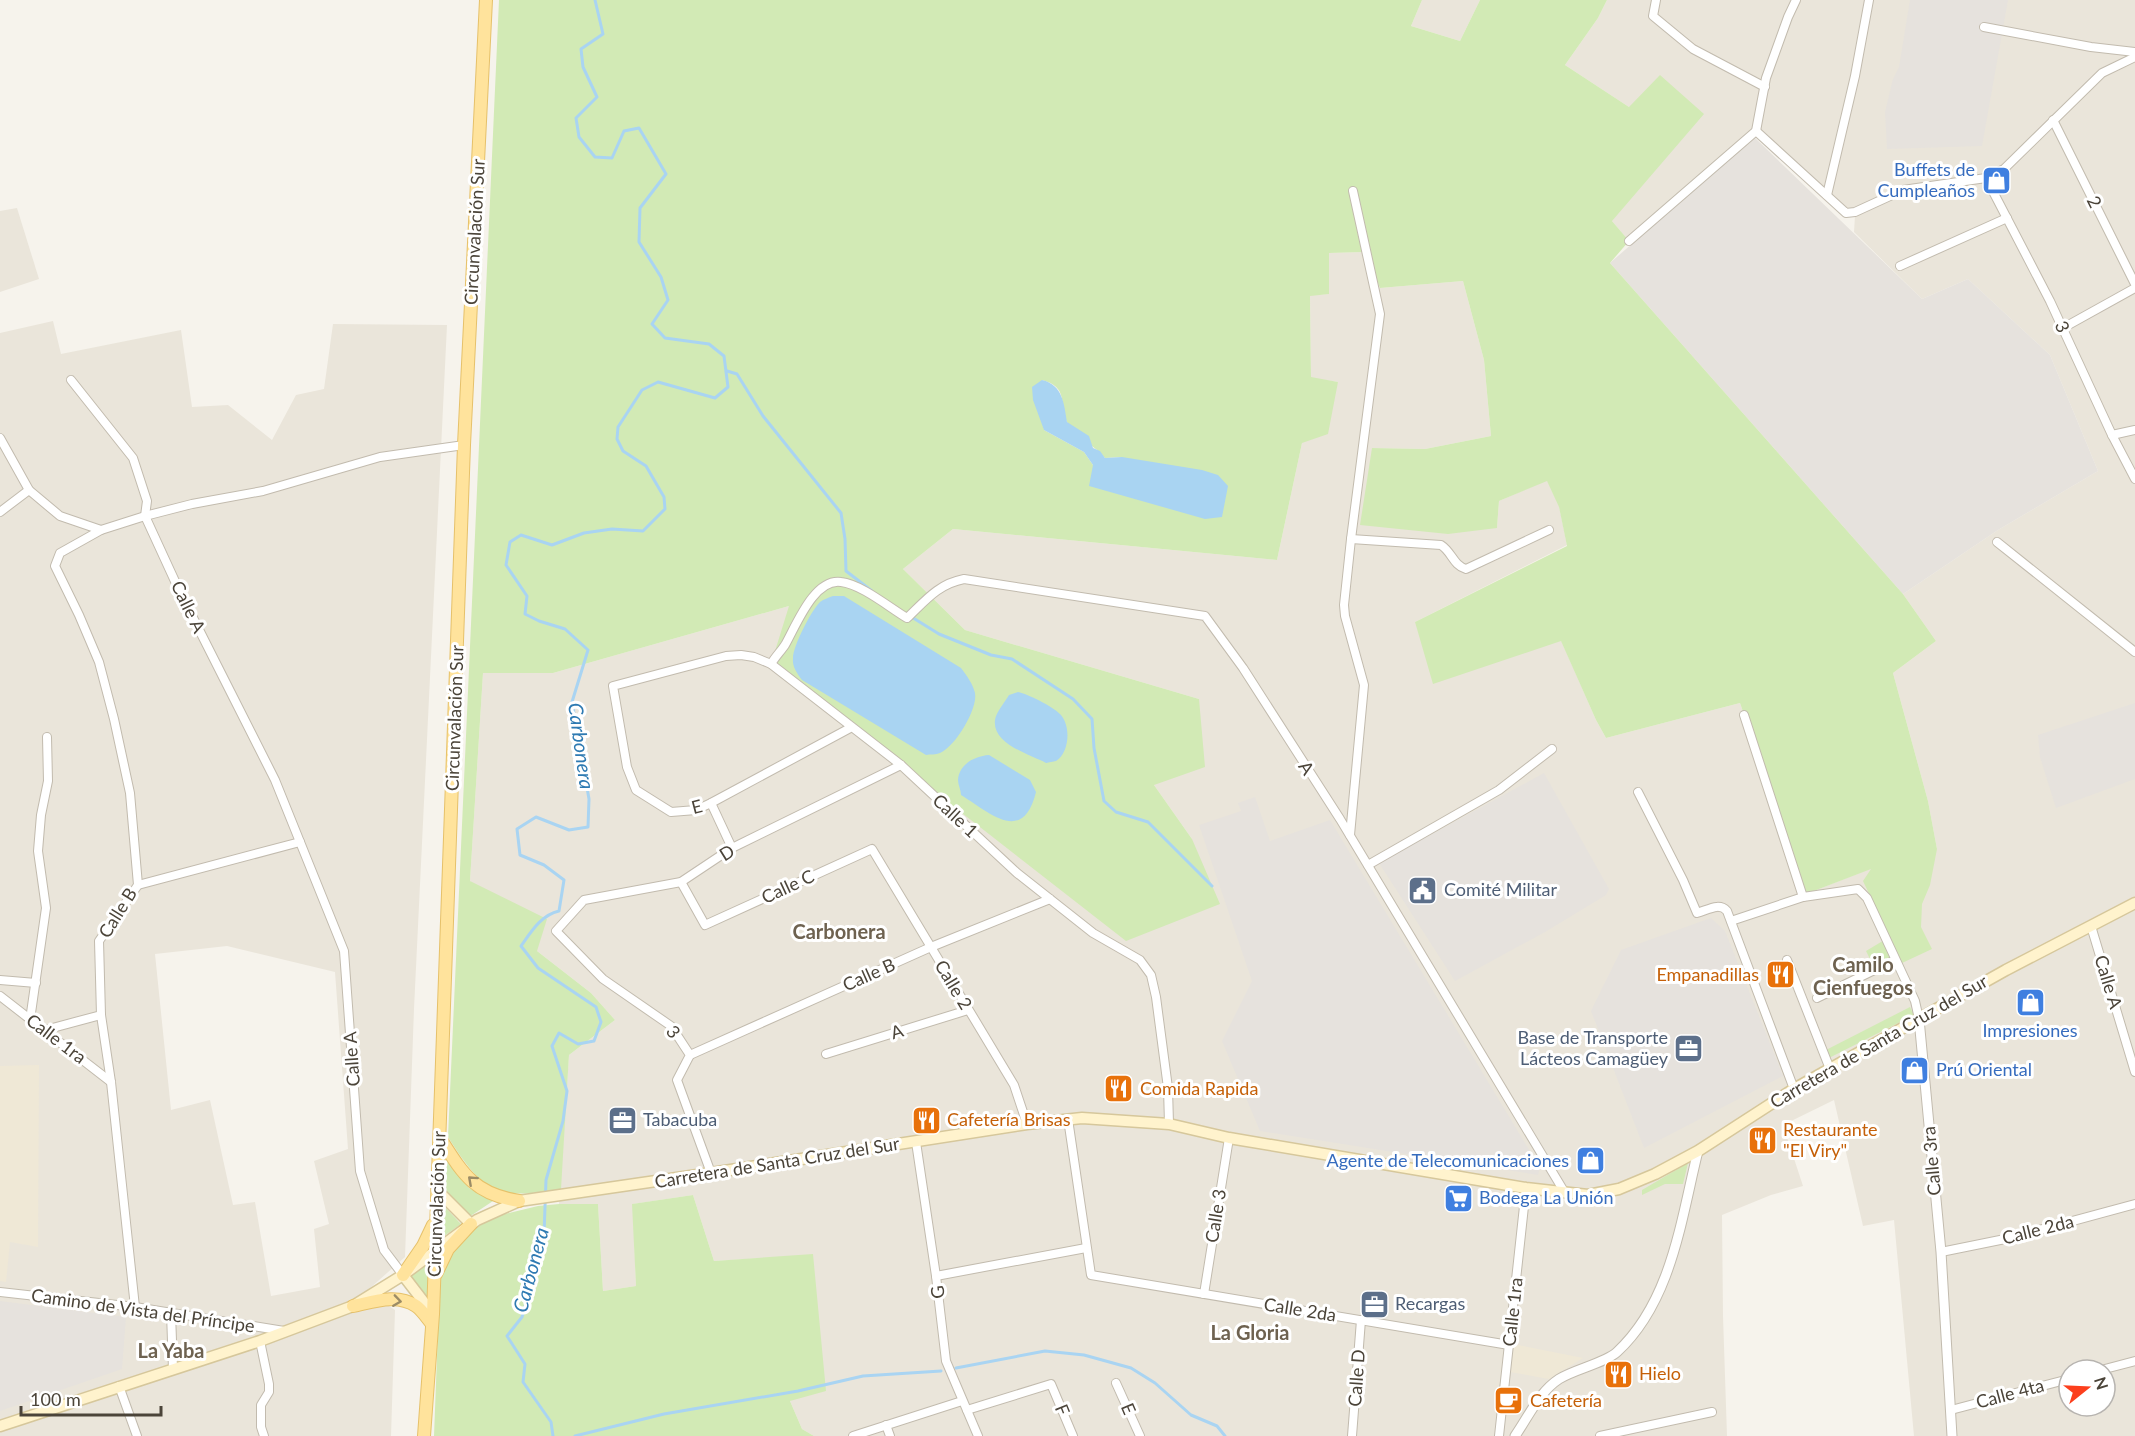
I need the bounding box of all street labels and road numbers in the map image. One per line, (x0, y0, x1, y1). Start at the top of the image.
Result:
street label: Circunvalación Sur (459, 158, 489, 306)
street label: 2 (2083, 192, 2107, 211)
street label: 3 (2051, 317, 2075, 336)
street label: Calle A (167, 577, 211, 637)
street label: Circunvalación Sur (440, 644, 468, 791)
street label: A (1294, 756, 1320, 779)
street label: Calle 1 (928, 789, 983, 842)
street label: E (689, 794, 705, 818)
street label: D (715, 839, 738, 865)
street label: Calle C (758, 864, 817, 908)
street label: Calle B (93, 883, 141, 942)
street label: Calle A (2090, 952, 2128, 1012)
street label: Calle B (839, 953, 898, 995)
street label: Calle 2 (931, 956, 977, 1013)
street label: Carretera de Santa Cruz del Sur (1766, 969, 1992, 1113)
street label: Calle 1ra (22, 1009, 91, 1068)
street label: A (888, 1019, 907, 1043)
street label: 3 (662, 1020, 686, 1042)
street label: Calle A (338, 1030, 364, 1087)
street label: Calle 3ra (1917, 1126, 1945, 1197)
street label: Circunvalación Sur (422, 1130, 450, 1277)
street label: Carretera de Santa Cruz del Sur (653, 1132, 901, 1192)
street label: Calle 3 (1200, 1187, 1230, 1244)
street label: Calle 2da (2000, 1210, 2076, 1249)
street label: Calle 1ra (1497, 1276, 1527, 1348)
street label: Camino de Vista del Príncipe (30, 1283, 256, 1337)
street label: G (925, 1284, 949, 1300)
street label: Calle 2da (1262, 1292, 1338, 1326)
street label: Calle D (1343, 1349, 1369, 1407)
street label: Calle 4ta (1973, 1373, 2046, 1413)
street label: E (1117, 1400, 1141, 1418)
street label: F (1051, 1401, 1075, 1418)

